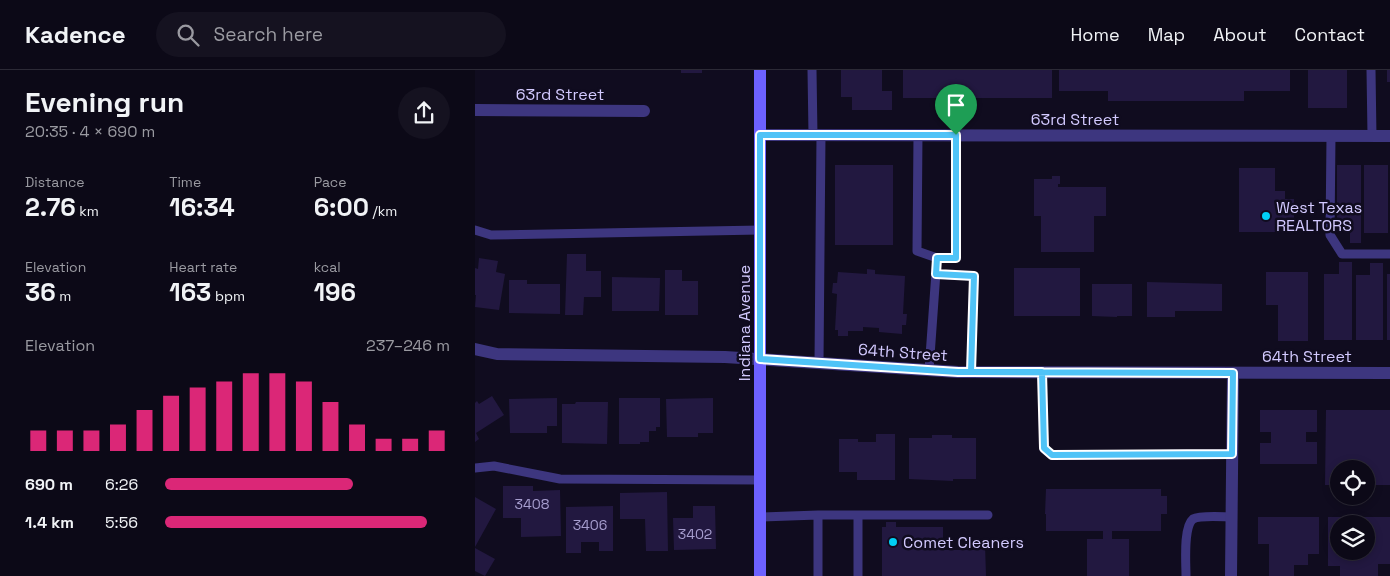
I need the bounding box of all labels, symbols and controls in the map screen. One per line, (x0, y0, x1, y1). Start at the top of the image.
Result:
search box (156, 12, 506, 57)
text: Kadence (25, 19, 126, 50)
icon: search (174, 21, 202, 49)
text: Search here (214, 22, 323, 47)
text: Home (1071, 23, 1120, 46)
text: Map (1148, 23, 1185, 46)
text: About (1213, 23, 1267, 46)
text: Contact (1295, 23, 1365, 46)
text: Evening run (25, 84, 184, 120)
street label: 63rd Street (516, 84, 604, 105)
pin (935, 84, 977, 135)
button: share (398, 87, 450, 139)
icon: arrive (942, 91, 970, 119)
street label: 63rd Street (1031, 109, 1119, 130)
text: 20:35 · 4 × 690 m (25, 121, 155, 142)
text: Distance (25, 173, 85, 191)
text: Time (169, 173, 201, 191)
text: Pace (314, 173, 346, 191)
text: 2.76 (25, 191, 76, 223)
text: 16:34 (169, 191, 235, 223)
text: 6:00 (314, 191, 369, 223)
place label: West Texas REALTORS (1276, 197, 1362, 236)
text: km (76, 202, 99, 220)
text: /km (369, 202, 397, 220)
marker: West Texas REALTORS (1260, 210, 1272, 222)
text: Elevation (25, 258, 86, 276)
text: Heart rate (169, 258, 237, 276)
text: kcal (314, 258, 341, 276)
street label: Indiana Avenue (734, 265, 755, 381)
text: 36 (25, 276, 56, 308)
text: 163 (169, 276, 211, 308)
text: 196 (314, 276, 356, 308)
text: m (56, 287, 71, 305)
text: bpm (211, 287, 245, 305)
text: Elevation (25, 335, 95, 356)
text: 237–246 m (366, 335, 450, 356)
street label: 64th Street (857, 339, 949, 366)
street label: 64th Street (1262, 346, 1352, 367)
map controls (1330, 460, 1375, 560)
button: locate (1330, 460, 1375, 505)
text: 690 m (25, 474, 73, 495)
text: 6:26 (105, 474, 138, 495)
house number: 3408 (515, 495, 550, 513)
text: 1.4 km (25, 512, 74, 533)
text: 5:56 (105, 512, 138, 533)
button: layers (1330, 515, 1375, 560)
house number: 3406 (573, 516, 607, 534)
house number: 3402 (678, 525, 712, 543)
place label: Comet Cleaners (903, 532, 1024, 553)
marker: Comet Cleaners (887, 536, 899, 548)

